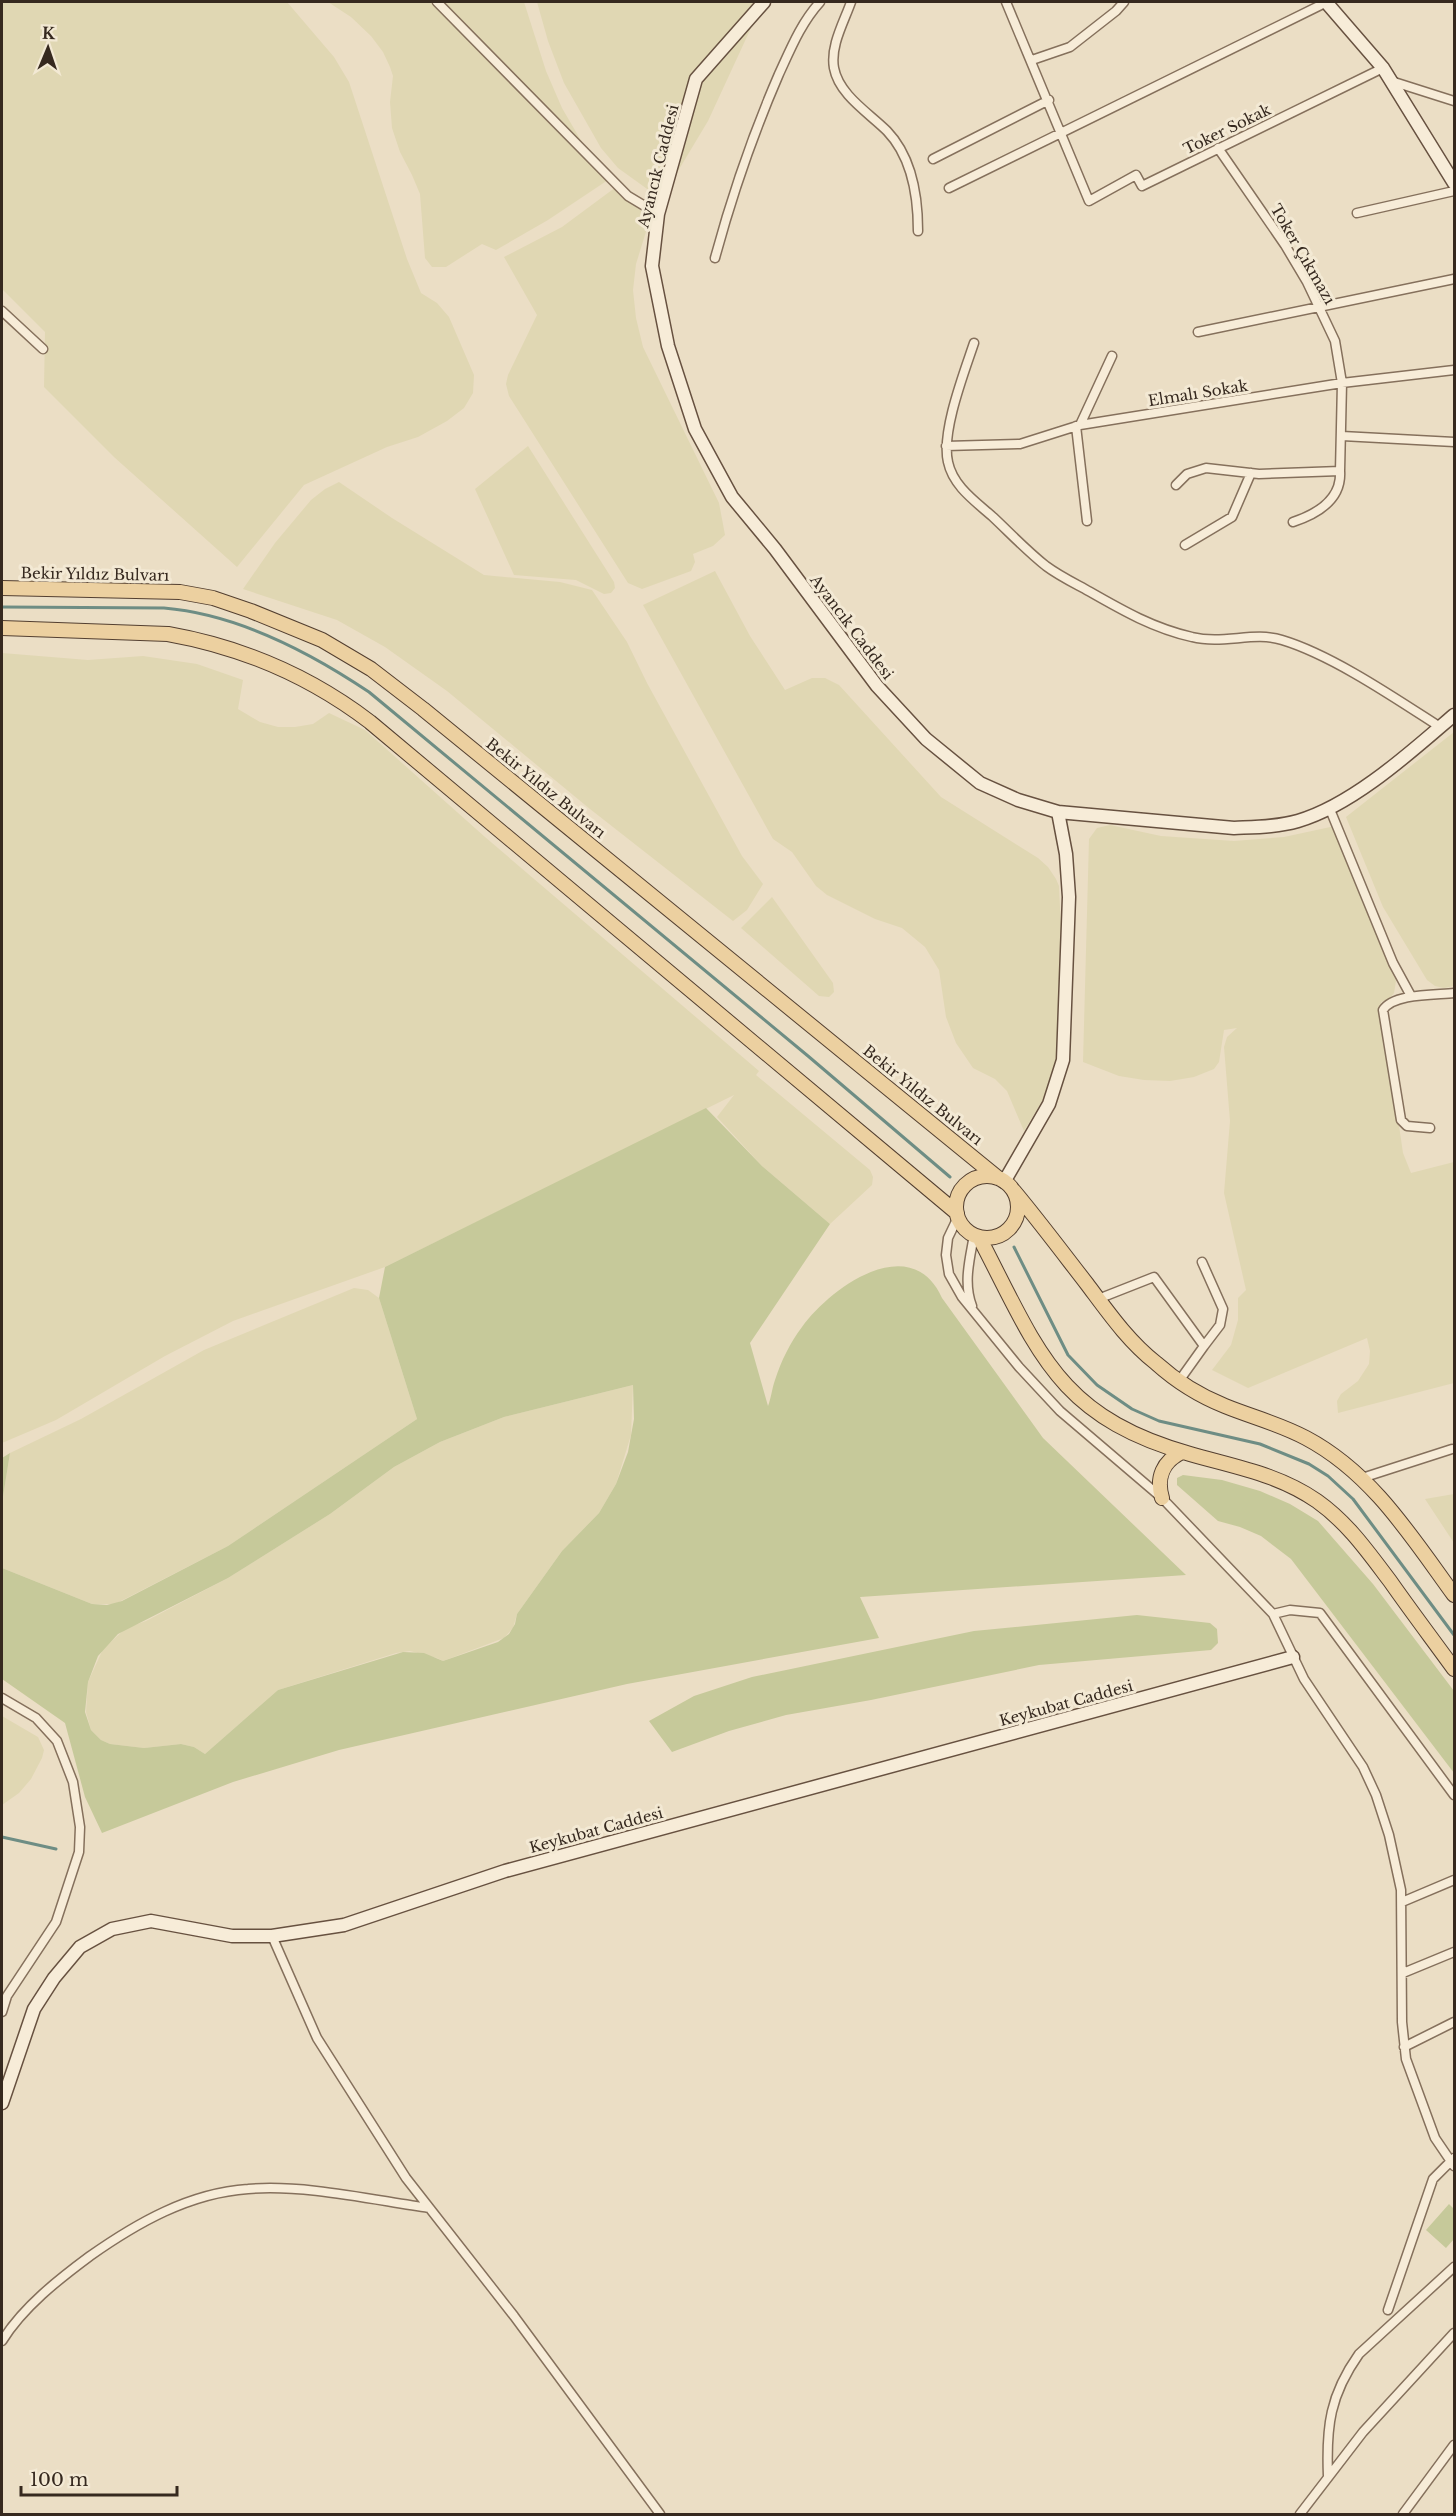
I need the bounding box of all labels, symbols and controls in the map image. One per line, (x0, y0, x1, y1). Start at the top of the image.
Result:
north arrow (18, 18, 78, 78)
text: K (42, 23, 56, 43)
street label: Toker Sokak (1180, 99, 1274, 158)
street label: Ayancık Caddesi (633, 102, 683, 231)
street label: Toker Çıkmazı (1267, 200, 1339, 308)
street label: Elmalı Sokak (1147, 376, 1250, 410)
street label: Bekir Yıldız Bulvarı (21, 563, 169, 585)
street label: Ayancık Caddesi (806, 570, 898, 683)
street label: Bekir Yıldız Bulvarı (482, 734, 610, 842)
street label: Bekir Yıldız Bulvarı (859, 1041, 987, 1149)
street label: Keykubat Caddesi (997, 1676, 1135, 1730)
street label: Keykubat Caddesi (527, 1803, 665, 1857)
scale bar (21, 2459, 177, 2497)
text: 100 m (30, 2469, 88, 2491)

